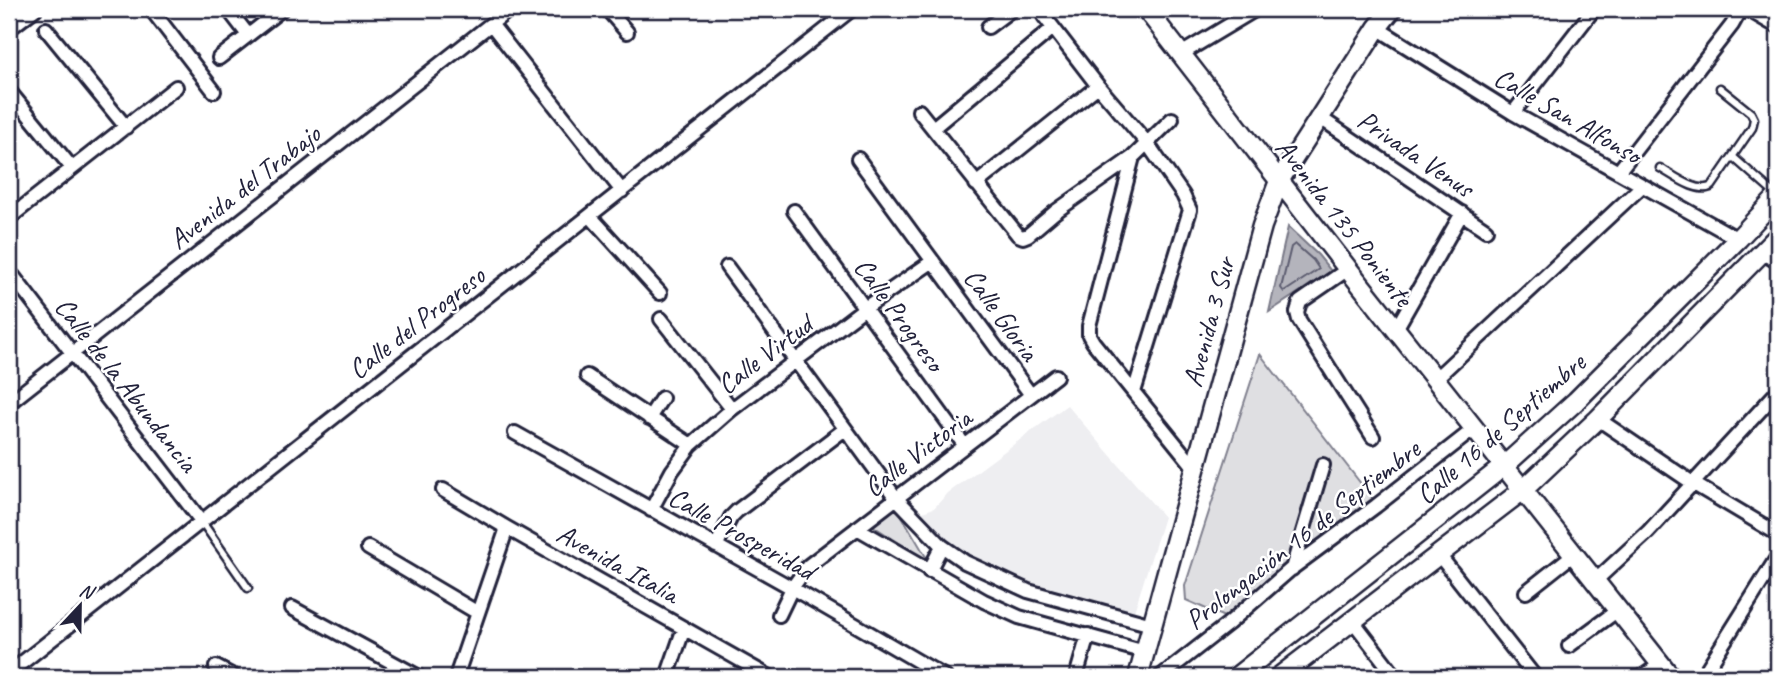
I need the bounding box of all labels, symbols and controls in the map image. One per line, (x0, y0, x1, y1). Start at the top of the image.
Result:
street label: Calle San Alfonso (1488, 59, 1650, 173)
street label: Privada Venus (1351, 102, 1483, 206)
street label: Avenida del Trabajo (161, 115, 329, 257)
street label: Avenida 135 Poniente (1268, 131, 1422, 315)
street label: Calle Progreso (847, 251, 954, 381)
street label: Avenida 3 Sur (1174, 251, 1243, 391)
street label: Calle del Progreso (341, 257, 493, 387)
street label: Calle Gloria (956, 261, 1048, 369)
street label: Calle de la Abundancia (47, 290, 207, 480)
street label: Calle Virtud (710, 305, 822, 402)
street label: Calle 16 de Septiembre (1408, 344, 1594, 512)
street label: Calle Victoria (856, 399, 980, 504)
street label: Prolongación 16 de Septiembre (1178, 431, 1428, 637)
street label: Calle Prosperidad (663, 479, 824, 590)
street label: Avenida Italia (551, 516, 687, 612)
north arrow (46, 570, 116, 640)
text: N (76, 578, 99, 606)

